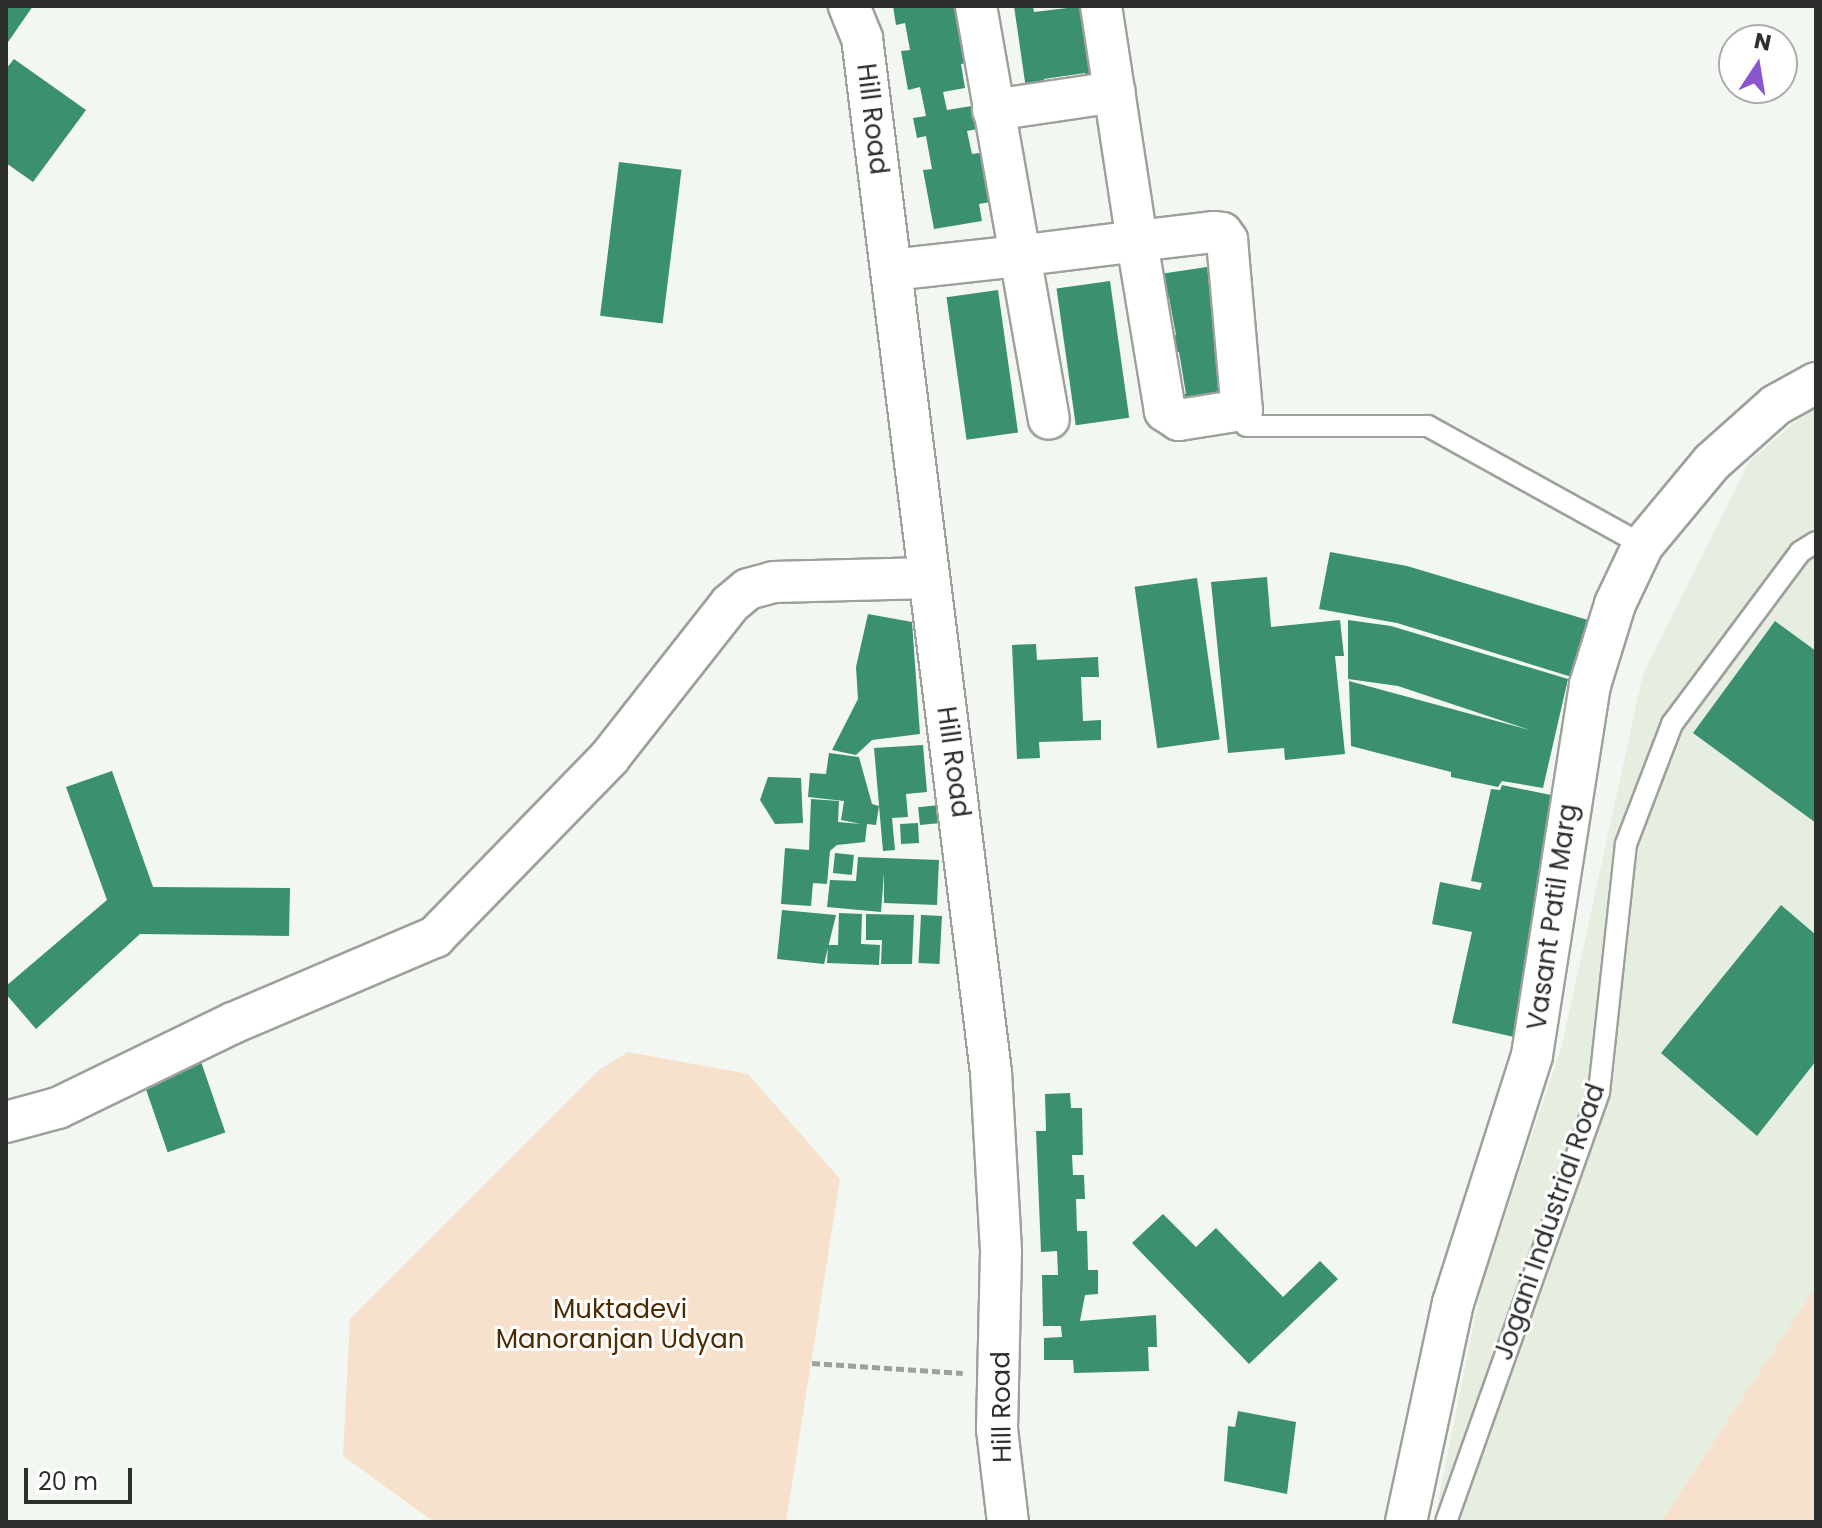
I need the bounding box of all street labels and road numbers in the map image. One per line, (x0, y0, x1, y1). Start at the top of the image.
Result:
street label: Hill Road (850, 62, 894, 176)
street label: Hill Road (930, 705, 976, 819)
street label: Vasant Patil Marg (1522, 802, 1584, 1032)
street label: Jogani Industrial Road (1488, 1080, 1612, 1364)
street label: Hill Road (985, 1351, 1019, 1463)

